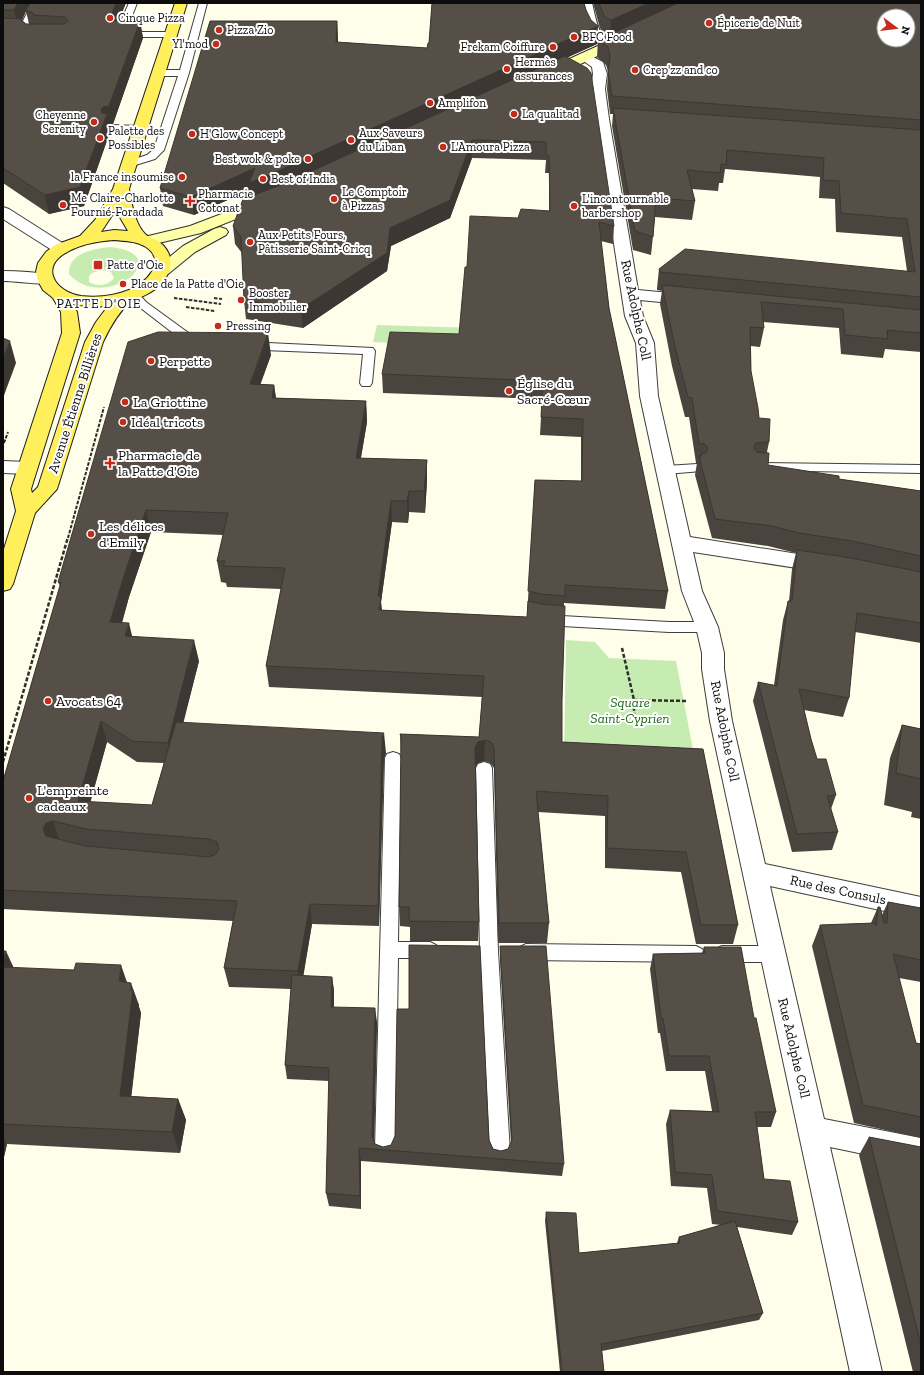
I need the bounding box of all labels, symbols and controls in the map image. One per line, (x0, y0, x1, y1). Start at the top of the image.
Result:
north arrow (876, 8, 916, 48)
place label: Cinque Pizza (118, 11, 185, 25)
marker: Cinque Pizza (105, 13, 115, 23)
place label: Épicerie de Nuit (717, 15, 801, 30)
marker: Épicerie de Nuit (704, 18, 714, 28)
place label: Pizza Zio (227, 23, 273, 37)
marker: Pizza Zio (214, 25, 224, 35)
text: N (898, 25, 913, 37)
place label: BFC Food (582, 30, 632, 44)
marker: BFC Food (569, 32, 579, 42)
place label: Yl'mod (171, 37, 208, 51)
marker: Yl'mod (211, 39, 221, 49)
place label: Frekam Coiffure (460, 40, 545, 54)
marker: Frekam Coiffure (548, 42, 558, 52)
place label: Hermès assurances (515, 55, 572, 83)
place label: Crep'zz and co (643, 63, 718, 77)
marker: Hermès assurances (502, 64, 512, 74)
marker: Crep'zz and co (630, 65, 640, 75)
place label: Amplifon (438, 96, 486, 110)
marker: Amplifon (425, 98, 435, 108)
place label: La qualitad (522, 107, 580, 121)
place label: Cheyenne Serenity (35, 108, 87, 136)
marker: La qualitad (509, 109, 519, 119)
marker: Cheyenne Serenity (89, 117, 99, 127)
place label: Palette des Possibles (108, 124, 164, 152)
place label: Aux Saveurs du Liban (359, 126, 423, 154)
place label: H'Glow Concept (200, 127, 284, 141)
marker: H'Glow Concept (187, 129, 197, 139)
marker: Palette des Possibles (95, 133, 105, 143)
marker: Aux Saveurs du Liban (346, 135, 356, 145)
place label: L'Amoura Pizza (451, 140, 530, 154)
marker: L'Amoura Pizza (438, 142, 448, 152)
place label: Best wok & poke (215, 152, 300, 166)
marker: Best wok & poke (303, 154, 313, 164)
place label: la France insoumise (71, 170, 174, 184)
marker: la France insoumise (177, 172, 187, 182)
place label: Best of India (271, 172, 336, 186)
marker: Best of India (258, 174, 268, 184)
place label: Le Comptoir à Pizzas (342, 185, 407, 213)
place label: Pharmacie Cotonat (198, 187, 254, 215)
place label: Me Claire-Charlotte Fournié-Foradada (71, 191, 174, 219)
place label: L'incontournable barbershop (581, 192, 669, 220)
marker: Le Comptoir à Pizzas (329, 194, 339, 204)
marker: Pharmacie Cotonat (185, 196, 195, 206)
marker: Me Claire-Charlotte Fournié-Foradada (58, 200, 68, 210)
marker: L'incontournable barbershop (569, 201, 579, 211)
place label: Aux Petits Fours, Pâtisserie Saint-Cricq (258, 228, 371, 256)
marker: Aux Petits Fours, Pâtisserie Saint-Cricq (245, 237, 255, 247)
place label: Patte d'Oie (107, 258, 164, 272)
street label: Rue Adolphe Coll (617, 258, 655, 362)
marker: Patte d'Oie (92, 259, 104, 271)
place label: Place de la Patte d'Oie (131, 277, 244, 291)
marker: Place de la Patte d'Oie (118, 279, 128, 289)
place label: Booster Immobilier (249, 286, 307, 314)
marker: Booster Immobilier (236, 295, 246, 305)
district label: PATTE D'OIE (56, 296, 142, 311)
place label: Pressing (226, 319, 271, 333)
marker: Pressing (213, 321, 223, 331)
street label: Avenue Étienne Billières (44, 331, 106, 475)
place label: Perpette (159, 353, 211, 370)
marker: Perpette (146, 356, 156, 366)
place label: Église du Sacré-Cœur (517, 375, 590, 408)
marker: Église du Sacré-Cœur (504, 386, 514, 396)
place label: La Griottine (133, 394, 207, 411)
marker: La Griottine (120, 397, 130, 407)
place label: Idéal tricots (131, 414, 203, 431)
marker: Idéal tricots (118, 417, 128, 427)
place label: Pharmacie de la Patte d'Oie (118, 447, 200, 480)
marker: Pharmacie de la Patte d'Oie (105, 458, 115, 468)
place label: Les délices d'Emily (99, 518, 164, 551)
marker: Les délices d'Emily (86, 529, 96, 539)
street label: Rue Adolphe Coll (707, 679, 743, 783)
place label: Avocats 64 (56, 693, 122, 710)
park label: Square Saint-Cyprien (590, 694, 670, 727)
marker: Avocats 64 (43, 696, 53, 706)
place label: L'empreinte cadeaux (37, 782, 109, 815)
marker: L'empreinte cadeaux (24, 793, 34, 803)
street label: Rue des Consuls (788, 872, 888, 908)
street label: Rue Adolphe Coll (774, 996, 814, 1100)

